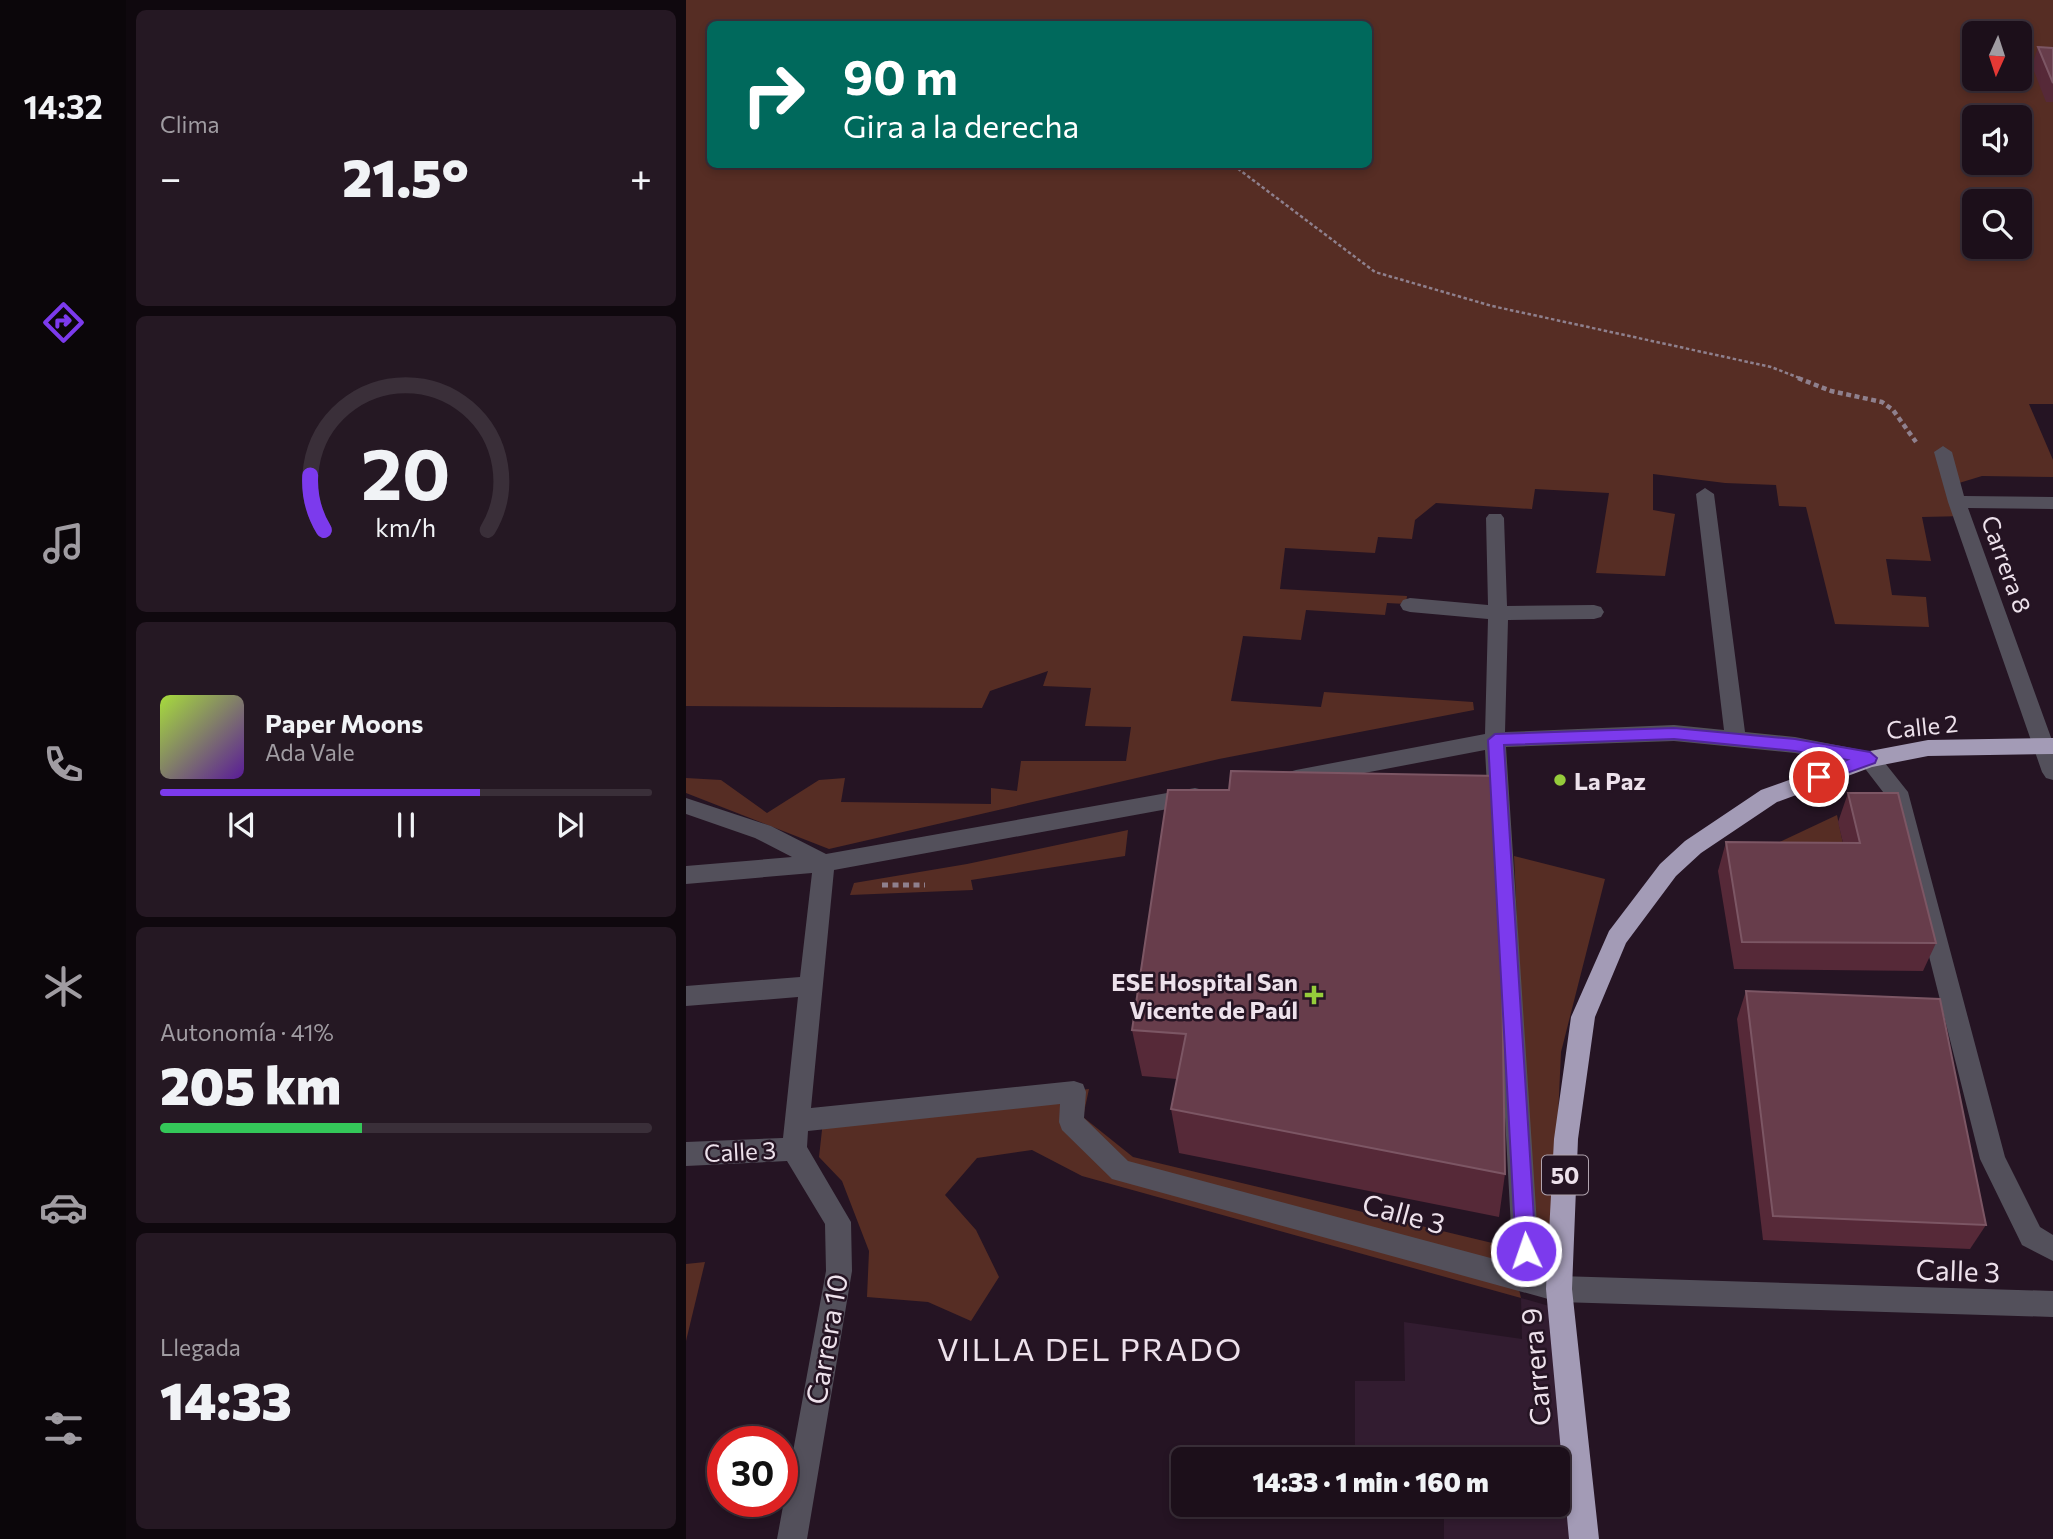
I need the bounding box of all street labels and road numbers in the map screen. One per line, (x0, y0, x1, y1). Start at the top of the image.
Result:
street label: Carrera 8 (1976, 511, 2038, 617)
street label: Calle 2 (1885, 708, 1959, 744)
street label: Calle 3 (703, 1135, 777, 1167)
road number: 50 (1542, 1156, 1588, 1194)
street label: Calle 3 (1359, 1186, 1449, 1240)
street label: Calle 3 (1915, 1252, 2001, 1288)
street label: Carrera 10 (798, 1271, 854, 1407)
street label: Carrera 9 (1513, 1307, 1557, 1427)

